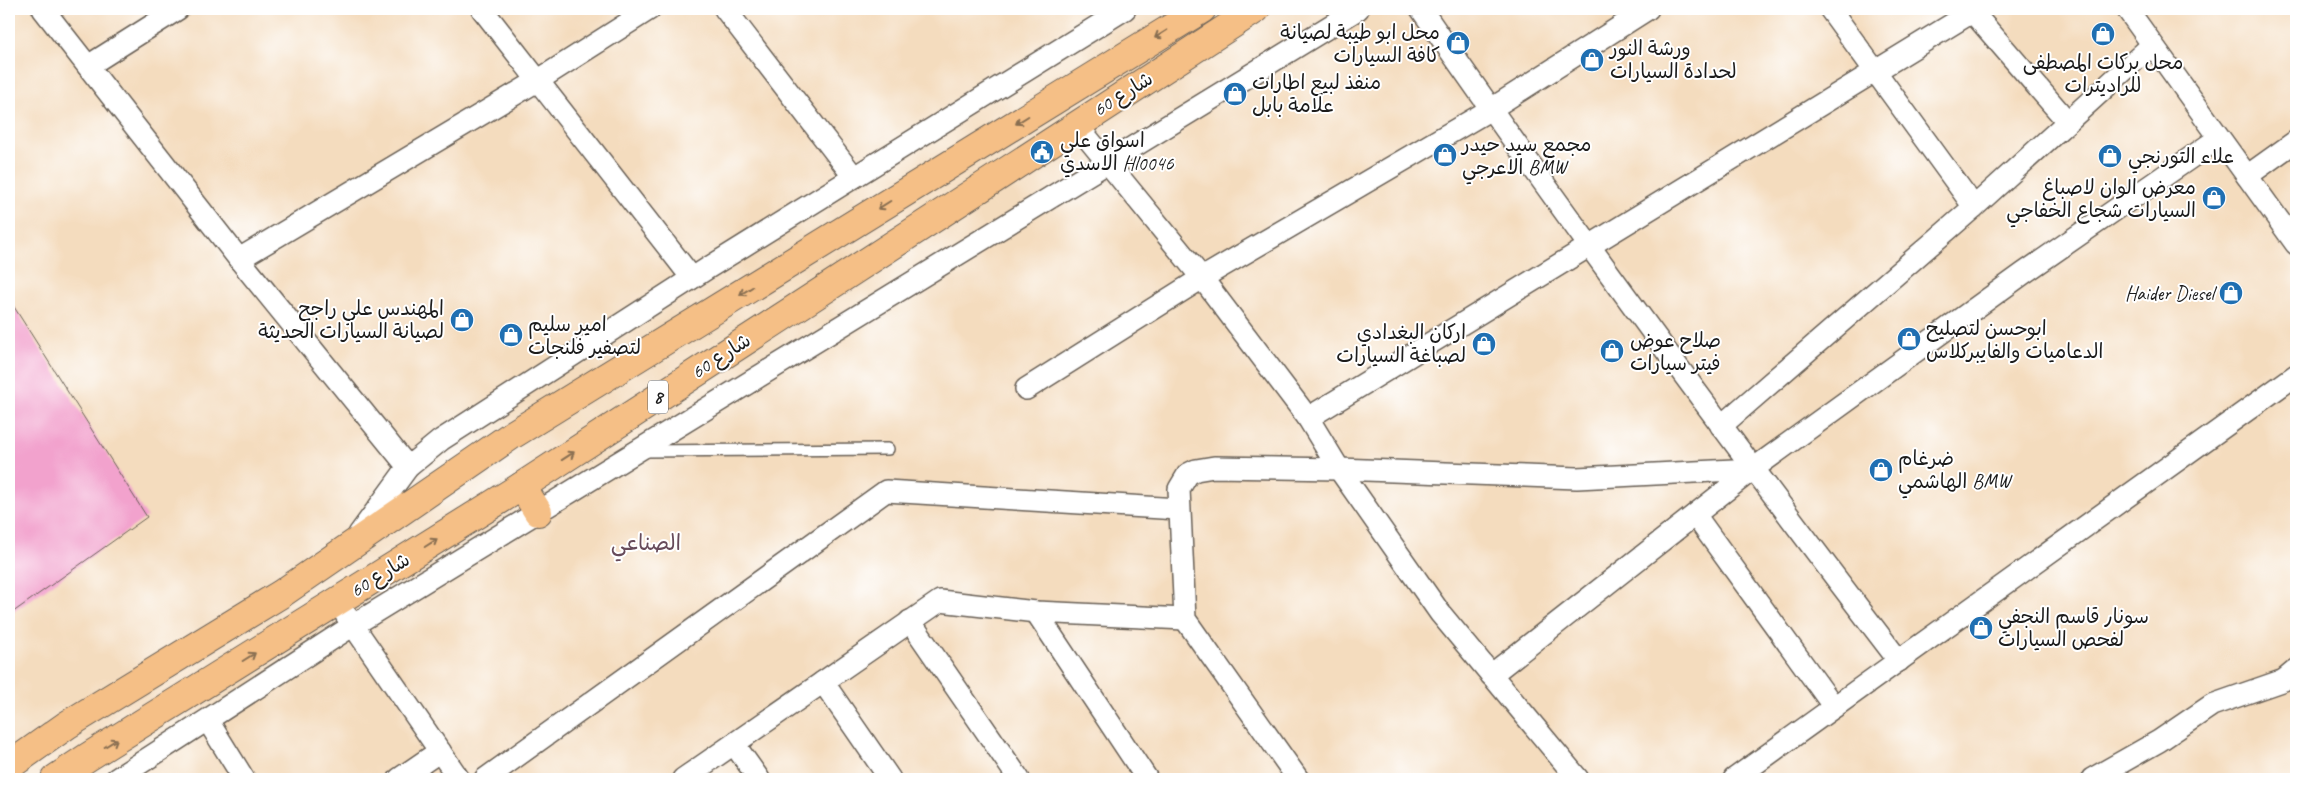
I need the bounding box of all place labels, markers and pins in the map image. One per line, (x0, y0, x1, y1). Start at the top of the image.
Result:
place label: محل ابو طيبة لصيانة كافة السيارات (1280, 20, 1440, 68)
shop icon: محل بركات المصطفى للراديترات (2090, 21, 2116, 47)
shop icon: محل ابو طيبة لصيانة كافة السيارات (1445, 30, 1471, 56)
place label: ورشة النور لحدادة السيارات (1608, 36, 1737, 84)
shop icon: ورشة النور لحدادة السيارات (1579, 47, 1605, 73)
place label: محل بركات المصطفى للراديترات (2023, 50, 2183, 98)
place label: منفذ لبيع اطارات علامة بابل (1252, 70, 1381, 118)
shop icon: منفذ لبيع اطارات علامة بابل (1222, 81, 1248, 107)
place label: اسواق علي الاسدي Hl0046 (1060, 128, 1174, 178)
place label: مجمع سيد حيدر الاعرجي BMW (1460, 132, 1592, 185)
public building icon: اسواق علي الاسدي Hl0046 (1029, 139, 1055, 165)
shop icon: مجمع سيد حيدر الاعرجي BMW (1432, 142, 1458, 168)
shop icon: علاء التورنجي (2097, 143, 2123, 169)
place label: علاء التورنجي (2128, 144, 2234, 174)
place label: معرض الوان لاصباغ السيارات شجاع الخفاجي (2006, 175, 2196, 228)
shop icon: معرض الوان لاصباغ السيارات شجاع الخفاجي (2201, 185, 2227, 211)
shop icon: Haider Diesel (2218, 280, 2244, 306)
place label: Haider Diesel (2125, 281, 2218, 306)
place label: المهندس علي راجح لصيانة السيارات الحديثة (258, 296, 444, 344)
shop icon: المهندس علي راجح لصيانة السيارات الحديثة (449, 307, 475, 333)
place label: امير سليم لتصفير فلنجات (528, 312, 641, 360)
place label: ابوحسن لتصليح الدعاميات والفايبركلاس (1926, 316, 2103, 364)
place label: اركان البغدادي لصباغة السيارات (1336, 320, 1466, 368)
shop icon: امير سليم لتصفير فلنجات (498, 322, 524, 348)
shop icon: ابوحسن لتصليح الدعاميات والفايبركلاس (1896, 326, 1922, 352)
place label: صلاح عوض فيتر سيارات (1630, 328, 1721, 376)
shop icon: اركان البغدادي لصباغة السيارات (1471, 331, 1497, 357)
shop icon: صلاح عوض فيتر سيارات (1599, 338, 1625, 364)
place label: ضرغام الهاشمي BMW (1898, 446, 2013, 499)
shop icon: ضرغام الهاشمي BMW (1868, 457, 1894, 483)
place label: سونار قاسم النجفي لفحص السيارات (1998, 604, 2149, 652)
shop icon: سونار قاسم النجفي لفحص السيارات (1968, 615, 1994, 641)

